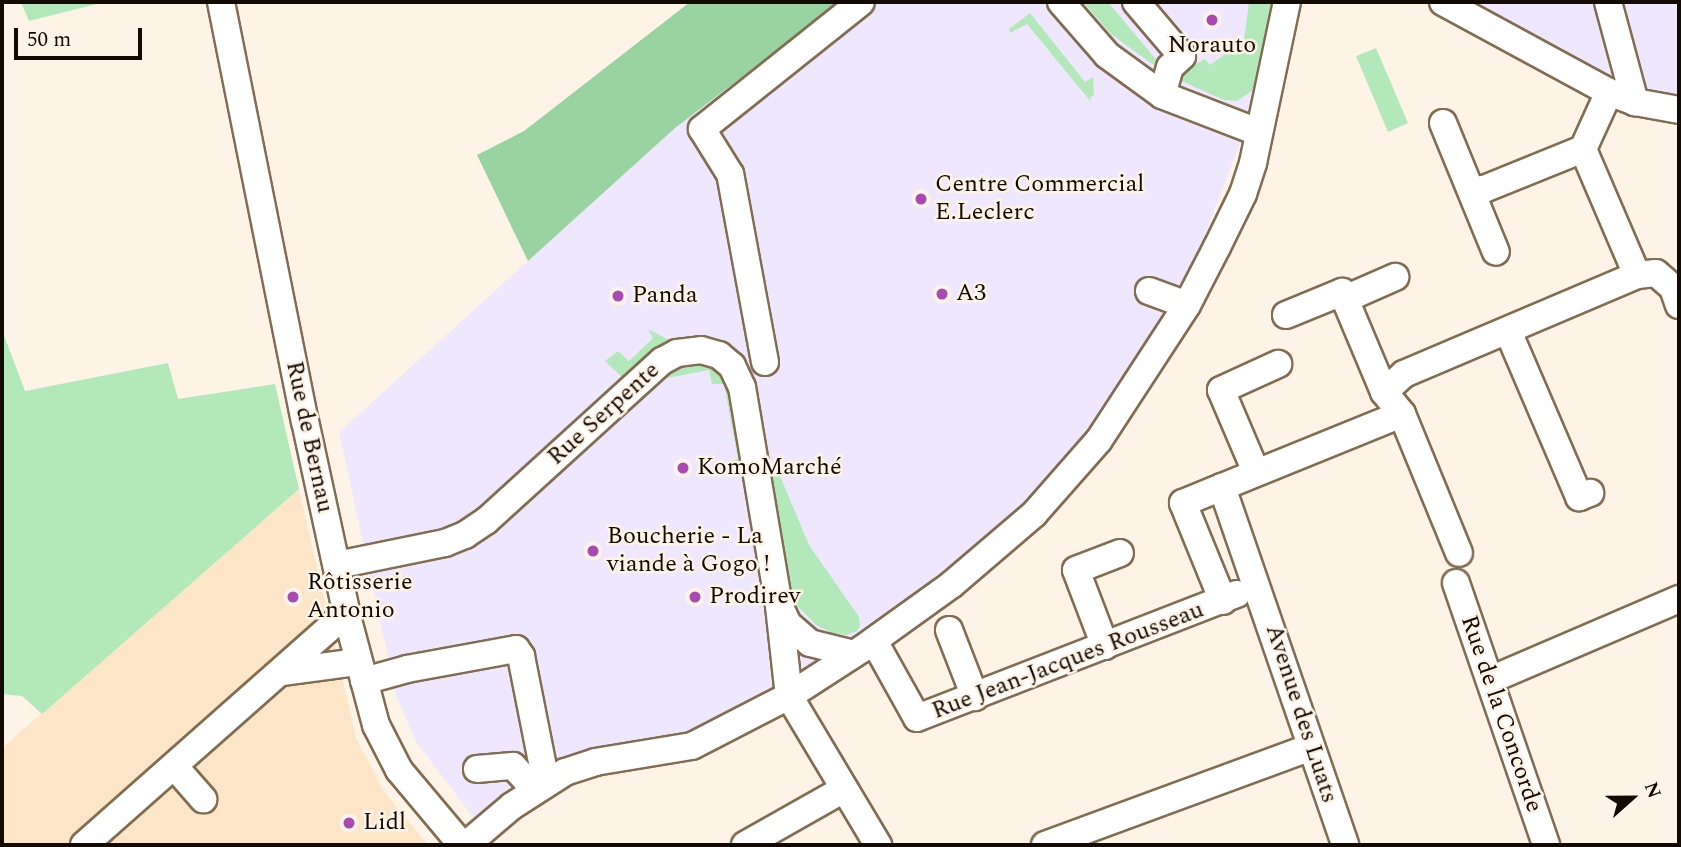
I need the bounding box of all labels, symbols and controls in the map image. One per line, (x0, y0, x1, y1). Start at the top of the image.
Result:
marker: Norauto (1204, 12, 1220, 28)
scale bar (18, 14, 145, 58)
text: 50 m (27, 24, 71, 56)
place label: Norauto (1168, 32, 1256, 60)
place label: Centre Commercial E.Leclerc (935, 171, 1144, 227)
marker: Centre Commercial E.Leclerc (913, 191, 929, 207)
place label: A3 (956, 280, 986, 308)
place label: Panda (632, 282, 698, 310)
marker: A3 (934, 286, 950, 302)
marker: Panda (610, 288, 626, 304)
street label: Rue Serpente (542, 356, 666, 472)
street label: Rue de Bernau (279, 359, 339, 515)
place label: KomoMarché (697, 454, 842, 482)
marker: KomoMarché (675, 460, 691, 476)
place label: Boucherie - La viande à Gogo ! (607, 523, 770, 579)
marker: Boucherie - La viande à Gogo ! (585, 543, 601, 559)
place label: Rôtisserie Antonio (307, 569, 413, 625)
place label: Prodirev (709, 583, 800, 611)
marker: Rôtisserie Antonio (285, 589, 301, 605)
marker: Prodirev (687, 589, 703, 605)
street label: Rue Jean-Jacques Rousseau (928, 596, 1208, 726)
street label: Rue de la Concorde (1454, 612, 1548, 816)
street label: Avenue des Luats (1259, 621, 1343, 807)
north arrow (1597, 763, 1667, 833)
text: N (1636, 778, 1668, 803)
place label: Lidl (363, 809, 406, 837)
marker: Lidl (341, 815, 357, 831)

